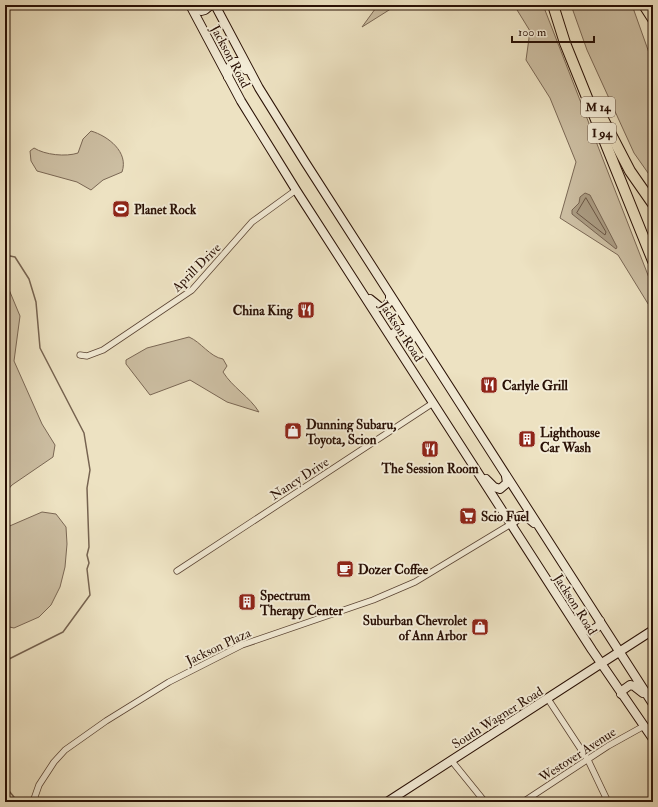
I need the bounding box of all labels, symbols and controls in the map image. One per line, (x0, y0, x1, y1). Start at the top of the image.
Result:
scale bar (512, 18, 594, 44)
street label: Jackson Road (206, 21, 254, 91)
text: 100 m (518, 25, 547, 40)
road number: M 14 (581, 97, 615, 117)
road number: I 94 (588, 123, 616, 143)
sports icon: Planet Rock (111, 199, 131, 219)
place label: Planet Rock (134, 202, 197, 218)
street label: Aprill Drive (168, 240, 225, 297)
street label: Jackson Road (375, 297, 427, 365)
restaurant icon: China King (296, 300, 316, 320)
place label: China King (233, 303, 294, 320)
restaurant icon: Carlyle Grill (479, 375, 499, 395)
place label: Carlyle Grill (502, 378, 569, 395)
place label: Dunning Subaru, Toyota, Scion (305, 417, 396, 449)
shop icon: Dunning Subaru, Toyota, Scion (283, 421, 303, 441)
place label: Lighthouse Car Wash (540, 425, 600, 456)
building icon: Lighthouse Car Wash (517, 429, 537, 449)
restaurant icon: The Session Room (420, 439, 440, 459)
street label: Nancy Drive (267, 454, 333, 505)
place label: The Session Room (380, 461, 479, 477)
supermarket icon: Scio Fuel (458, 506, 478, 526)
place label: Scio Fuel (481, 509, 530, 525)
cafe icon: Dozer Coffee (335, 559, 355, 579)
place label: Dozer Coffee (358, 562, 429, 578)
street label: Jackson Road (550, 570, 601, 639)
place label: Spectrum Therapy Center (259, 588, 344, 620)
building icon: Spectrum Therapy Center (237, 592, 257, 612)
place label: Suburban Chevrolet of Ann Arbor (363, 613, 468, 644)
shop icon: Suburban Chevrolet of Ann Arbor (470, 617, 490, 637)
street label: Jackson Plaza (183, 625, 254, 669)
street label: South Wagner Road (449, 683, 547, 752)
street label: Westover Avenue (535, 724, 619, 786)

